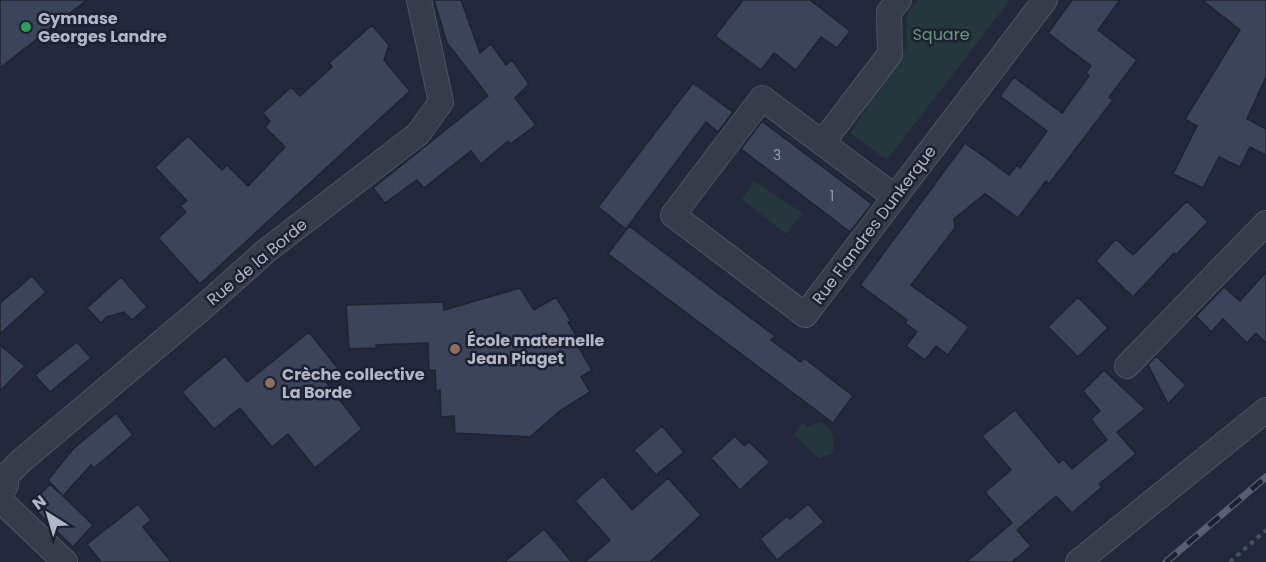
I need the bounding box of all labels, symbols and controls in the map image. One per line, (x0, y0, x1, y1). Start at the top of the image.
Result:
place label: Gymnase Georges Landre (38, 7, 167, 48)
marker: Gymnase Georges Landre (19, 20, 33, 34)
park label: Square (912, 23, 970, 46)
street label: Rue Flandres Dunkerque (807, 141, 941, 309)
house number: 3 (773, 145, 781, 165)
house number: 1 (830, 186, 834, 206)
street label: Rue de la Borde (202, 213, 312, 311)
place label: École maternelle Jean Piaget (467, 329, 605, 370)
marker: École maternelle Jean Piaget (448, 342, 462, 356)
place label: Crèche collective La Borde (282, 363, 425, 404)
marker: Crèche collective La Borde (263, 376, 277, 390)
north arrow (18, 484, 78, 544)
text: N (28, 490, 51, 515)

